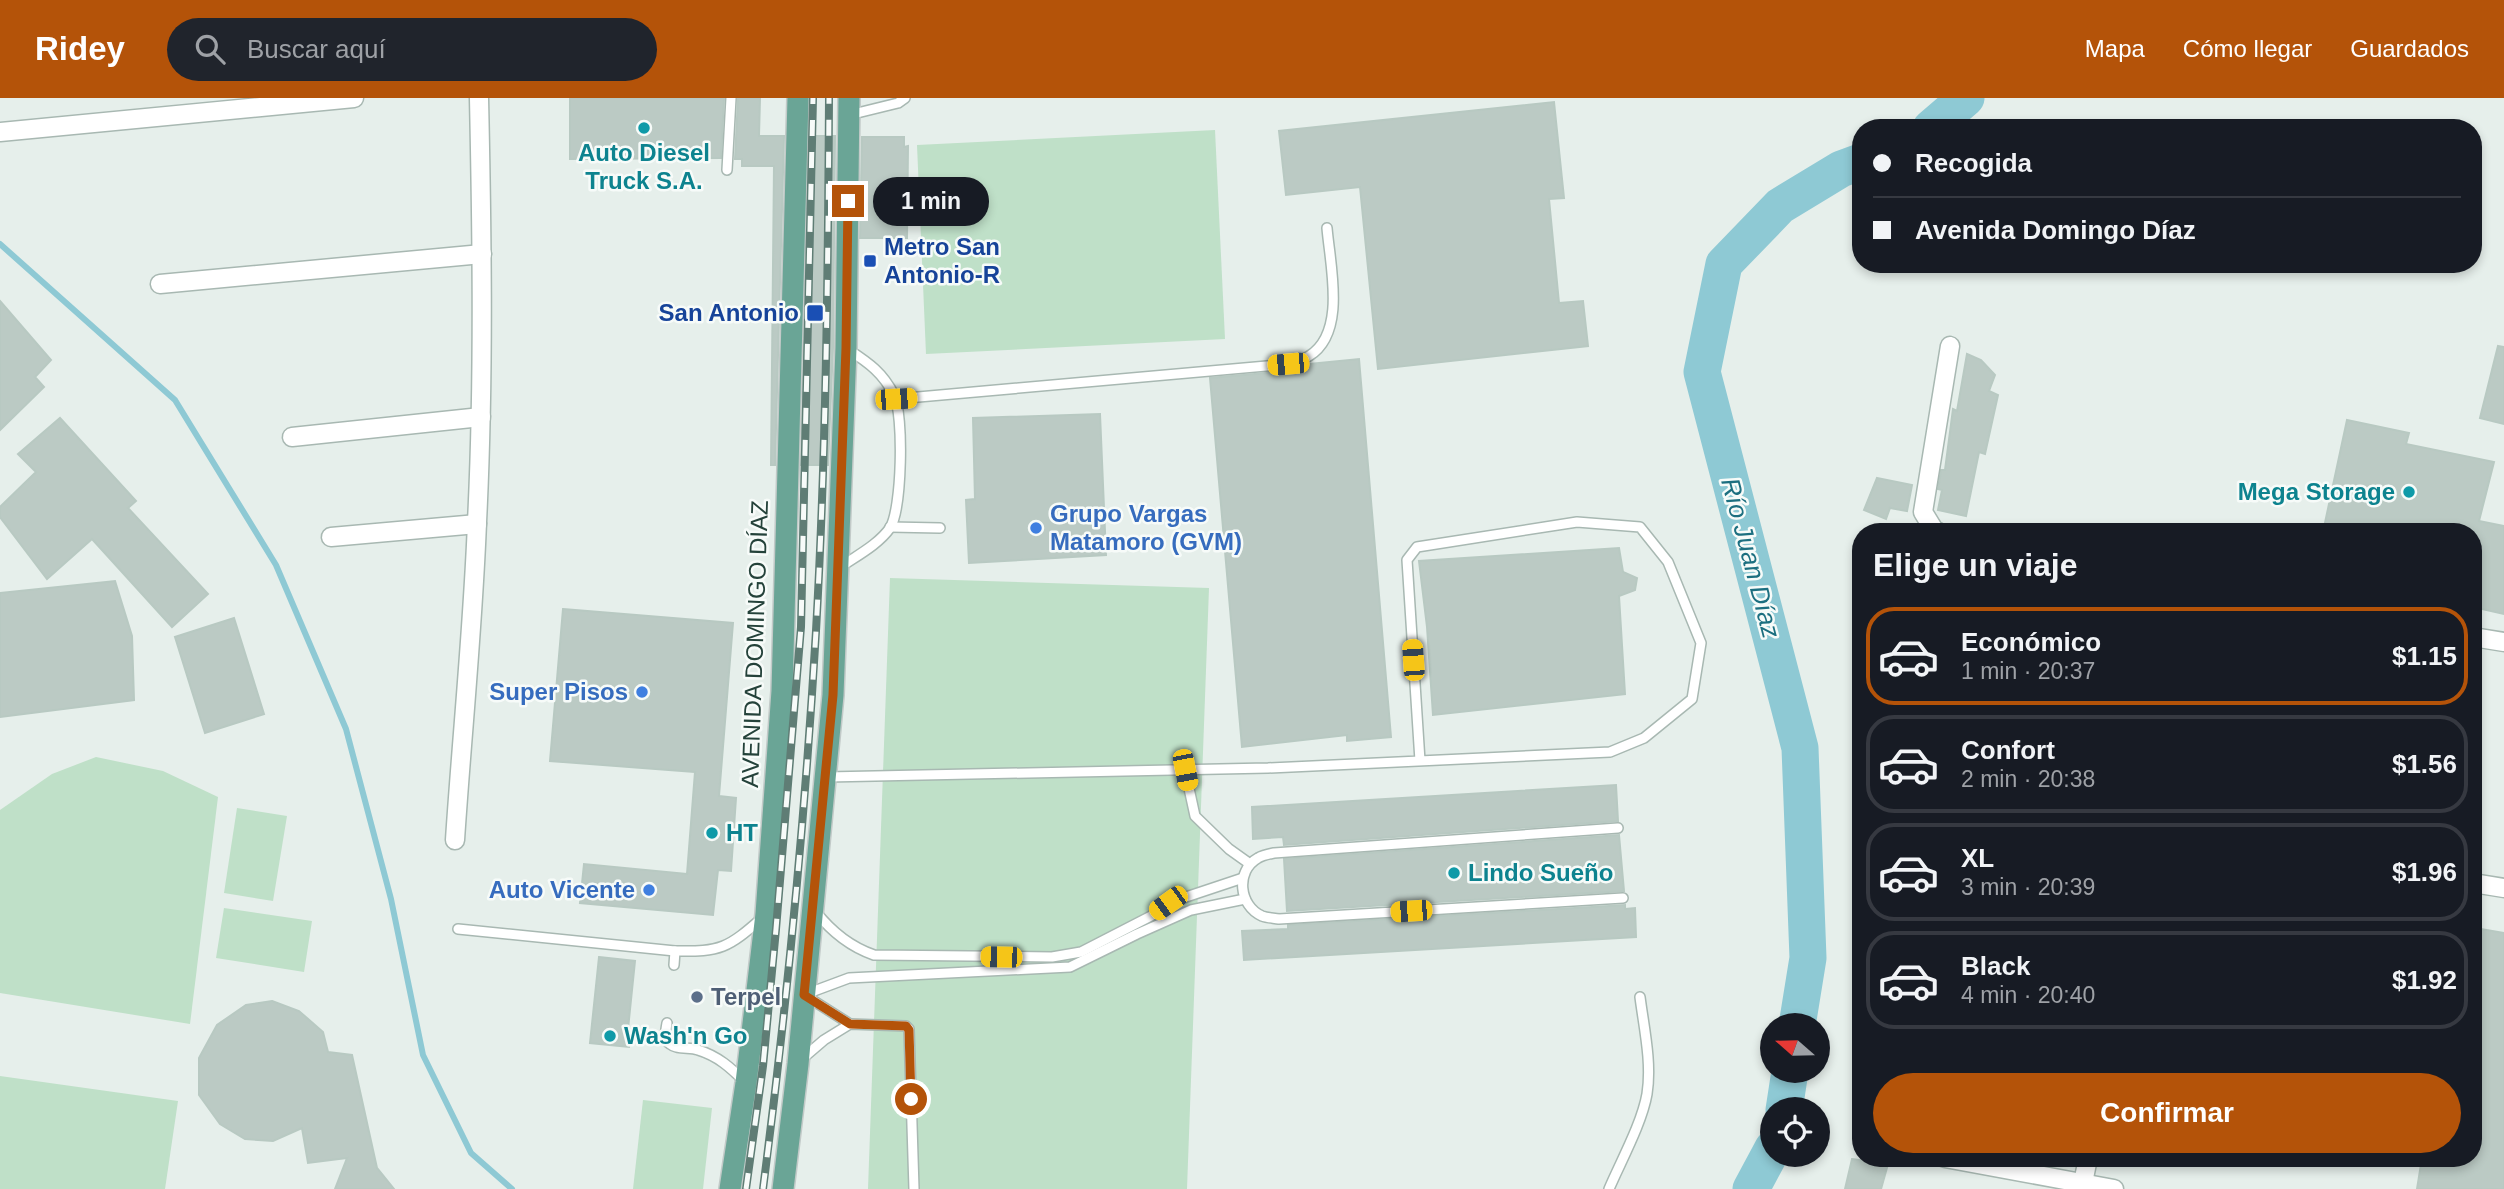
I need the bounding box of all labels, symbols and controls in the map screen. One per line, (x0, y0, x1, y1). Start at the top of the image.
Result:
search box (167, 18, 657, 81)
text: Ridey (35, 30, 125, 67)
icon: search (191, 30, 229, 68)
text: Buscar aquí (247, 34, 386, 64)
text: Mapa (2085, 35, 2145, 62)
text: Cómo llegar (2183, 35, 2312, 62)
text: Guardados (2350, 35, 2469, 62)
marker: Auto Diesel Truck S.A. (636, 120, 652, 136)
place label: Auto Diesel Truck S.A. (578, 139, 710, 194)
text: Recogida (1915, 148, 2032, 178)
callout: 1 min (872, 176, 988, 226)
route end (832, 185, 864, 217)
text: 1 min (901, 188, 961, 214)
text: Avenida Domingo Díaz (1915, 215, 2196, 245)
place label: Metro San Antonio-R (884, 233, 1000, 288)
marker: Metro San Antonio-R (862, 253, 878, 269)
place label: San Antonio (659, 299, 799, 326)
marker: San Antonio (805, 303, 825, 323)
car (1267, 352, 1310, 376)
car (875, 387, 918, 411)
water label: Río Juan Díaz (1715, 475, 1787, 641)
place label: Mega Storage (2238, 478, 2395, 505)
marker: Mega Storage (2401, 484, 2417, 500)
street label: AVENIDA DOMINGO DÍAZ (736, 500, 773, 788)
place label: Grupo Vargas Matamoro (GVM) (1050, 500, 1242, 555)
marker: Grupo Vargas Matamoro (GVM) (1028, 520, 1044, 536)
text: Elige un viaje (1873, 547, 2078, 583)
icon: car (1877, 625, 1940, 688)
text: Económico (1961, 627, 2101, 657)
car (1402, 638, 1425, 682)
text: $1.15 (2392, 641, 2457, 671)
text: 1 min · 20:37 (1961, 658, 2095, 684)
place label: Super Pisos (489, 678, 628, 705)
marker: Super Pisos (634, 684, 650, 700)
icon: car (1877, 733, 1940, 796)
text: Confort (1961, 735, 2055, 765)
car (1171, 747, 1200, 793)
text: $1.56 (2392, 749, 2457, 779)
text: 2 min · 20:38 (1961, 766, 2095, 792)
place label: HT (726, 819, 758, 846)
marker: HT (704, 825, 720, 841)
icon: car (1877, 841, 1940, 904)
text: XL (1961, 843, 1994, 873)
text: $1.96 (2392, 857, 2457, 887)
place label: Lindo Sueño (1468, 859, 1613, 886)
marker: Lindo Sueño (1446, 865, 1462, 881)
text: 3 min · 20:39 (1961, 874, 2095, 900)
place label: Auto Vicente (489, 876, 635, 903)
marker: Auto Vicente (641, 882, 657, 898)
car (1145, 882, 1192, 924)
car (1390, 899, 1433, 923)
car (980, 946, 1023, 968)
icon: car (1877, 949, 1940, 1012)
text: Black (1961, 951, 2030, 981)
text: $1.92 (2392, 965, 2457, 995)
text: 4 min · 20:40 (1961, 982, 2095, 1008)
place label: Terpel (711, 983, 781, 1010)
marker: Terpel (689, 989, 705, 1005)
north arrow (1760, 1013, 1830, 1083)
map controls (1760, 1013, 1830, 1167)
place label: Wash'n Go (624, 1022, 747, 1049)
marker: Wash'n Go (602, 1028, 618, 1044)
button: Confirmar (1873, 1073, 2461, 1153)
route start (895, 1083, 927, 1115)
button: locate (1760, 1097, 1830, 1167)

